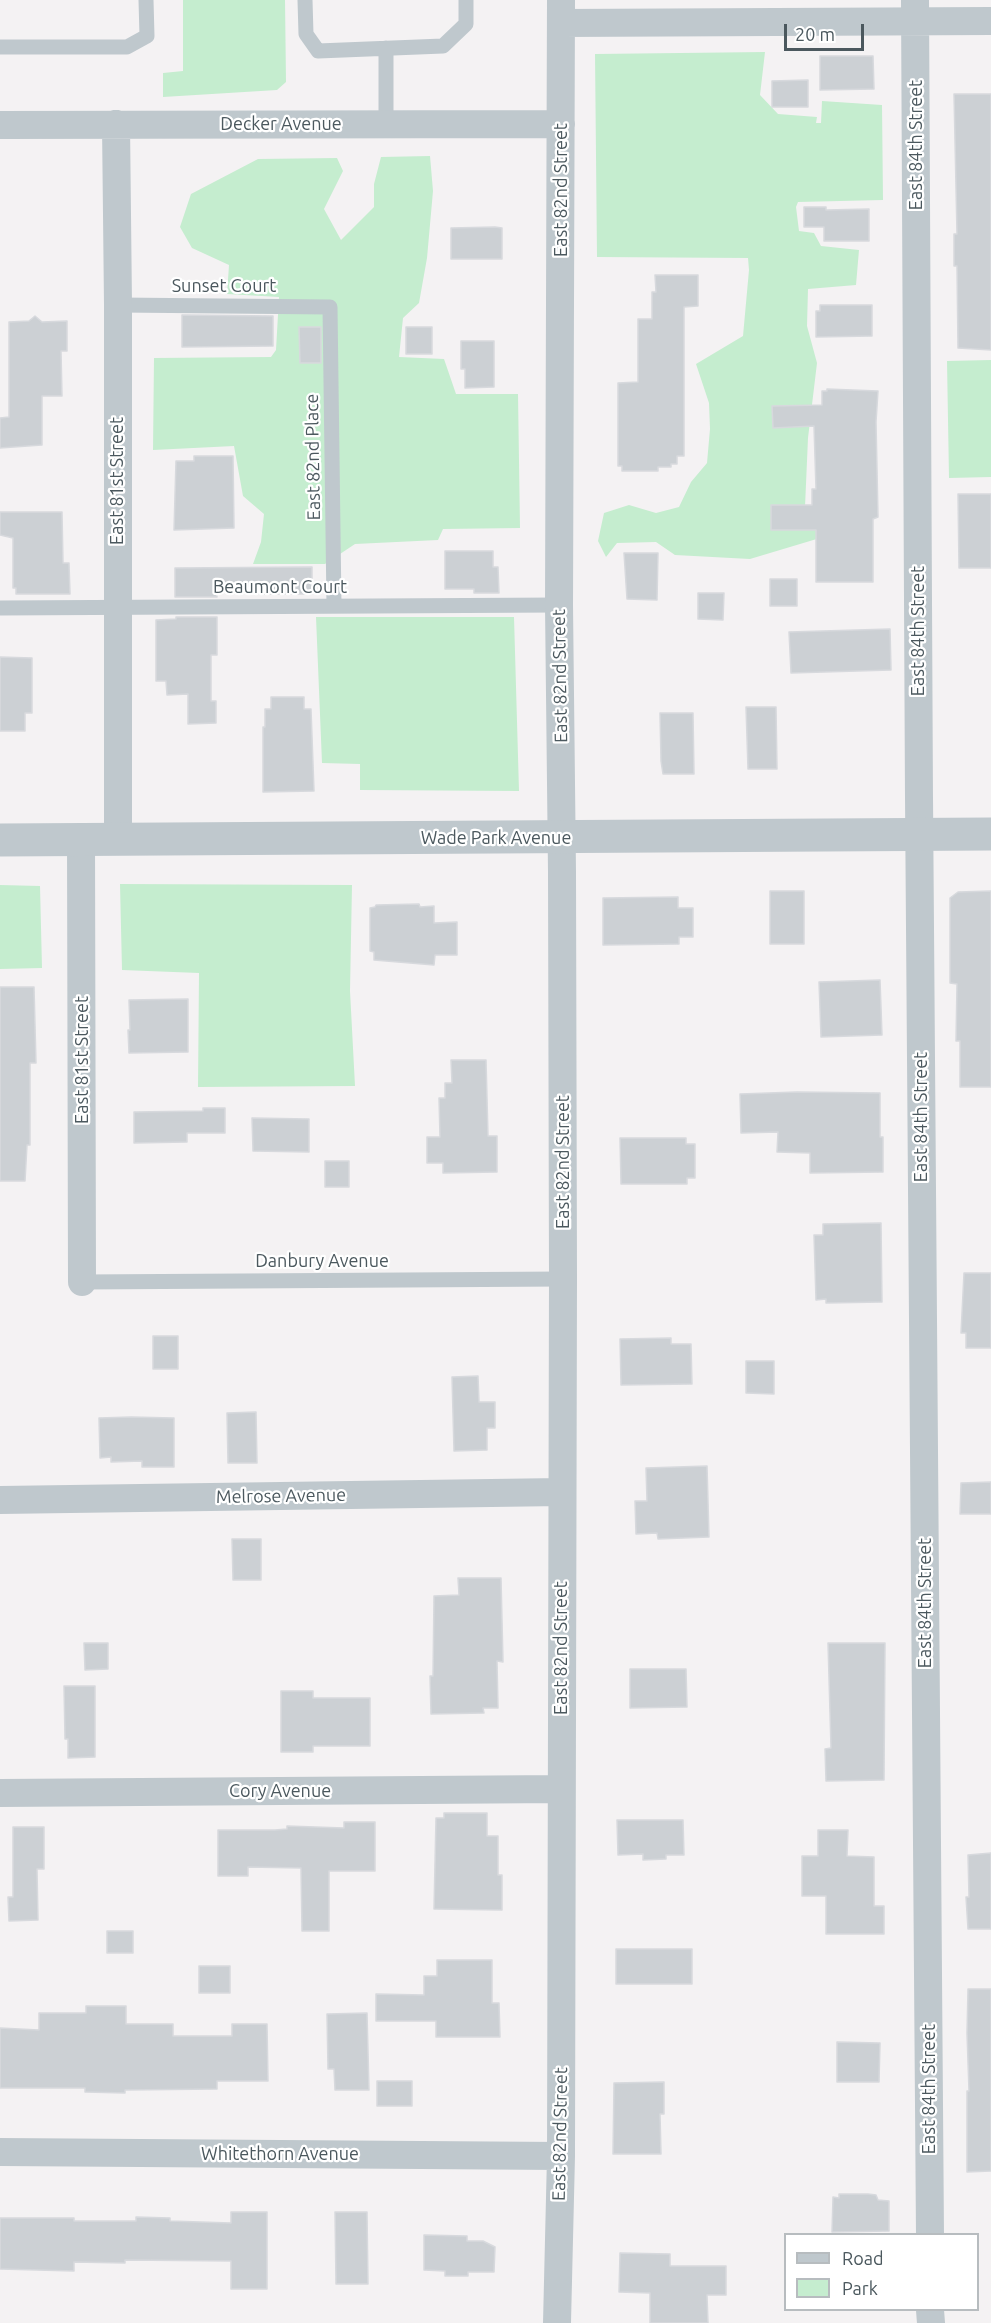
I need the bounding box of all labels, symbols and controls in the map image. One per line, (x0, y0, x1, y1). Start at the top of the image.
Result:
scale bar (787, 12, 866, 50)
text: 20 m (795, 24, 835, 44)
street label: East 84th Street (905, 80, 927, 210)
street label: Decker Avenue (220, 113, 342, 135)
street label: East 82nd Street (550, 123, 572, 257)
street label: Sunset Court (172, 275, 276, 297)
street label: East 82nd Place (301, 394, 325, 520)
street label: East 81st Street (106, 417, 128, 545)
street label: East 84th Street (907, 566, 929, 696)
street label: Beaumont Court (213, 576, 347, 598)
street label: East 82nd Street (548, 609, 572, 743)
street label: Wade Park Avenue (421, 827, 571, 849)
street label: East 81st Street (71, 996, 93, 1124)
street label: East 84th Street (910, 1052, 932, 1182)
street label: East 82nd Street (552, 1095, 574, 1229)
street label: Danbury Avenue (255, 1250, 389, 1272)
street label: Melrose Avenue (216, 1484, 346, 1508)
street label: East 84th Street (914, 1538, 936, 1668)
street label: East 82nd Street (550, 1581, 572, 1715)
street label: Cory Avenue (229, 1780, 331, 1802)
street label: East 84th Street (918, 2024, 940, 2154)
street label: East 82nd Street (548, 2067, 572, 2201)
street label: Whitethorn Avenue (201, 2143, 359, 2165)
legend (784, 2233, 979, 2311)
text: Road (842, 2248, 884, 2268)
text: Park (842, 2278, 878, 2298)

